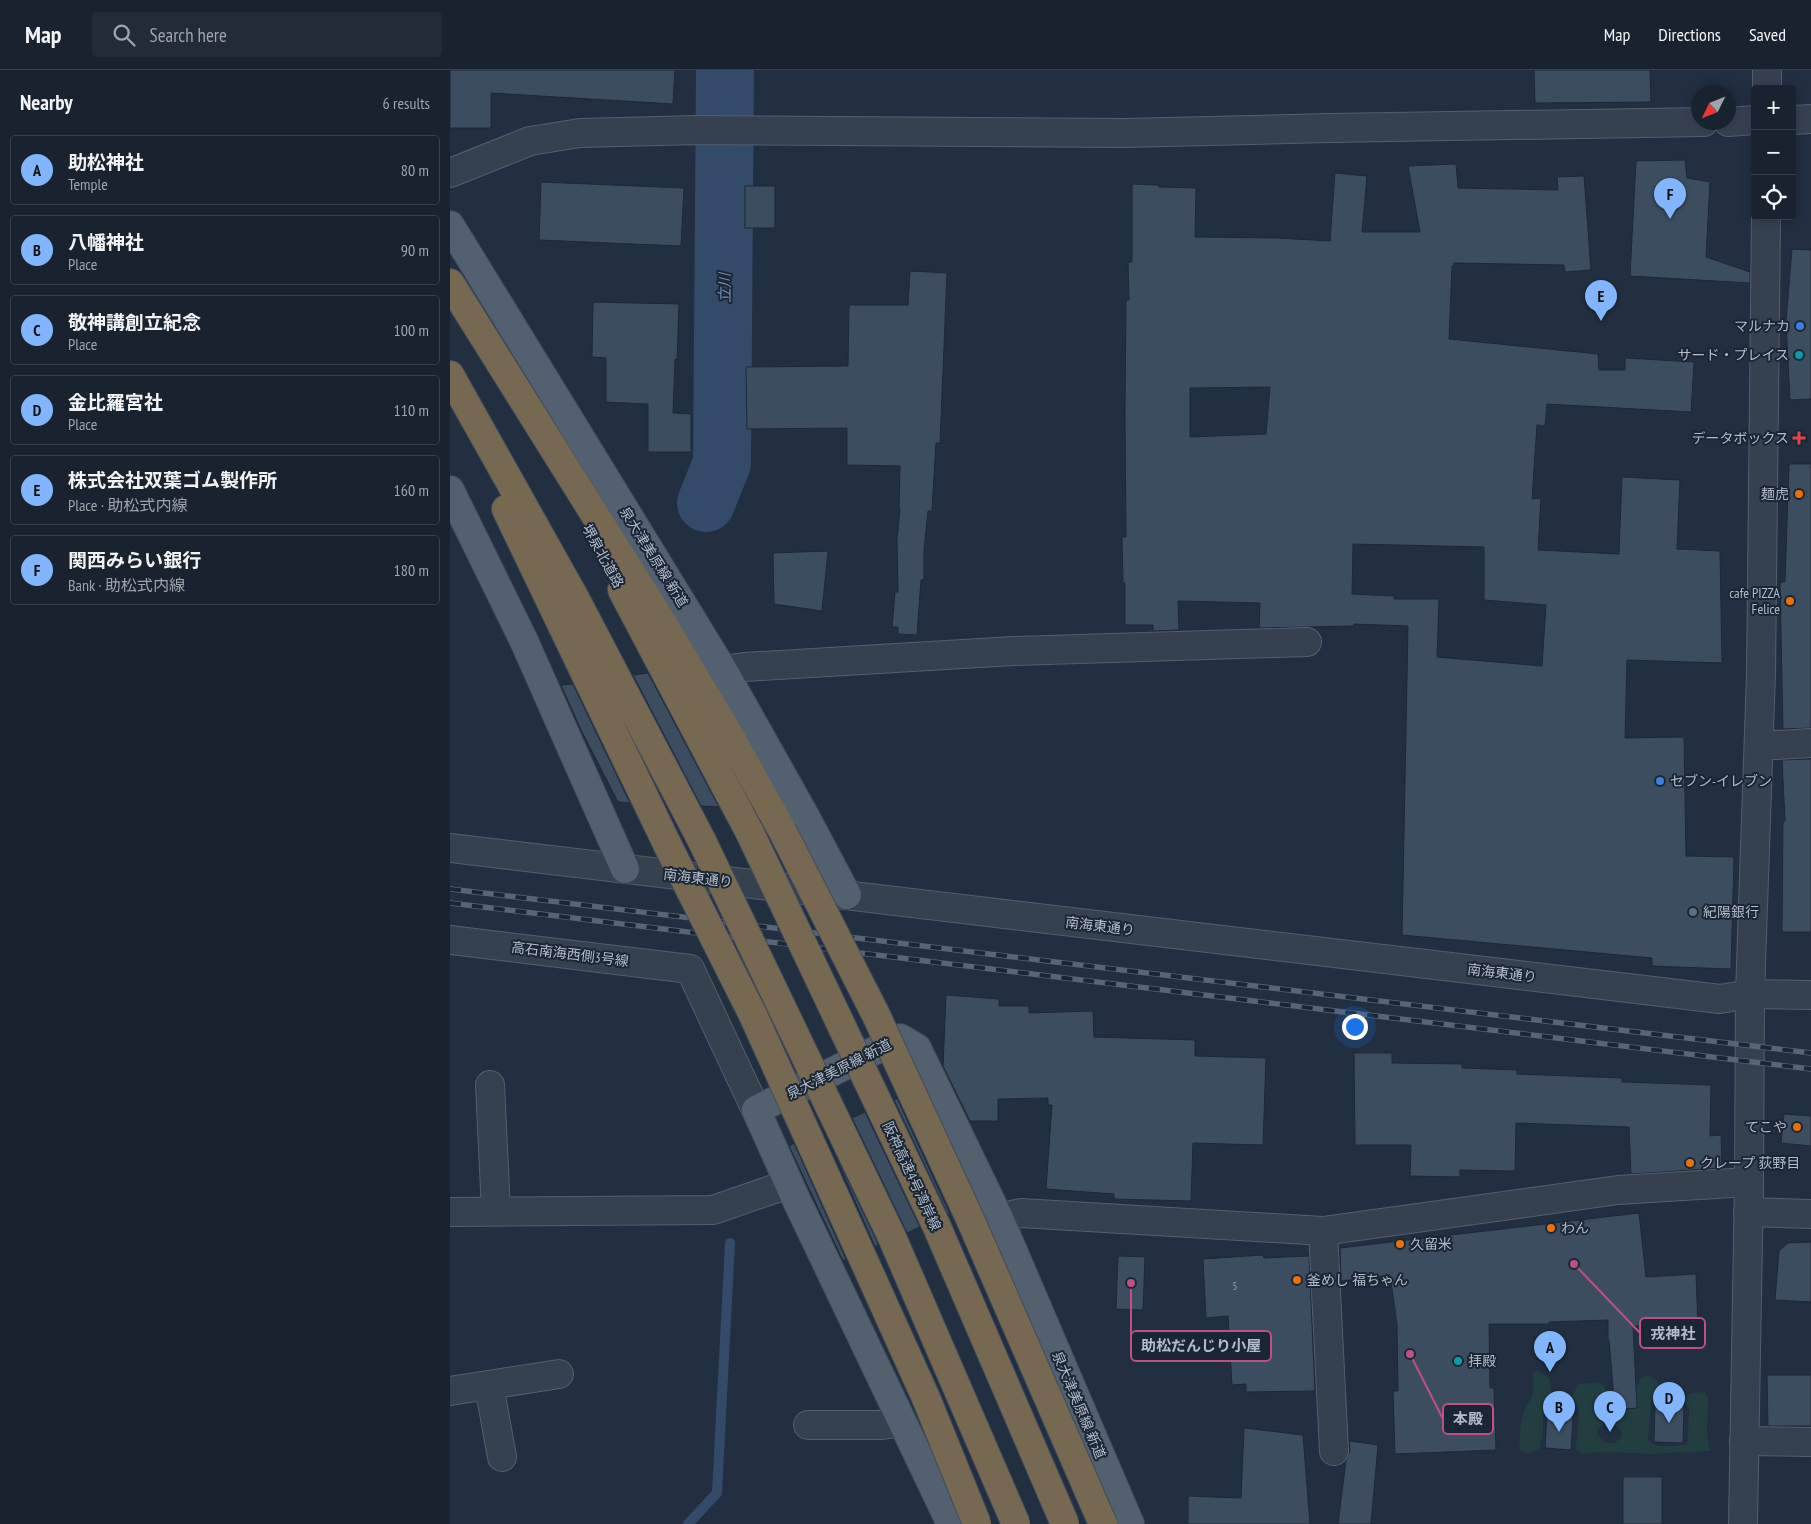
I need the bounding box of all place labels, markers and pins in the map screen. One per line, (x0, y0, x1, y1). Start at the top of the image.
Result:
pin: F (1654, 178, 1686, 219)
pin: E (1585, 280, 1617, 321)
place label: マルナカ (1734, 317, 1790, 335)
marker: マルナカ (1794, 320, 1806, 332)
place label: サード・プレイス (1677, 346, 1789, 364)
marker: サード・プレイス (1793, 349, 1805, 361)
place label: データボックス (1691, 429, 1789, 447)
marker: データボックス (1793, 432, 1805, 444)
place label: 麺虎 (1761, 485, 1789, 503)
marker: 麺虎 (1793, 488, 1805, 500)
place label: cafe PIZZA Felice (1729, 584, 1780, 618)
marker: cafe PIZZA Felice (1784, 595, 1796, 607)
place label: セブン-イレブン (1670, 772, 1772, 790)
marker: セブン-イレブン (1654, 775, 1666, 787)
place label: 紀陽銀行 (1703, 903, 1759, 921)
marker: 紀陽銀行 (1687, 906, 1699, 918)
place label: てこや (1745, 1118, 1787, 1136)
marker: てこや (1791, 1121, 1803, 1133)
place label: クレープ 荻野目 (1700, 1154, 1800, 1172)
marker: クレープ 荻野目 (1684, 1157, 1696, 1169)
place label: わん (1561, 1219, 1589, 1237)
marker: わん (1545, 1222, 1557, 1234)
place label: 久留米 (1410, 1235, 1452, 1253)
marker: 久留米 (1394, 1238, 1406, 1250)
place label: 釜めし 福ちゃん (1307, 1271, 1408, 1289)
marker: 釜めし 福ちゃん (1291, 1274, 1303, 1286)
callout: 戎神社 (1640, 1318, 1705, 1348)
callout: 助松だんじり小屋 (1131, 1331, 1271, 1361)
pin: A (1534, 1331, 1566, 1372)
place label: 拝殿 (1468, 1352, 1496, 1370)
marker: 拝殿 (1452, 1355, 1464, 1367)
pin: D (1653, 1382, 1685, 1423)
pin: B (1543, 1391, 1575, 1432)
pin: C (1594, 1391, 1626, 1432)
callout: 本殿 (1443, 1404, 1493, 1434)

